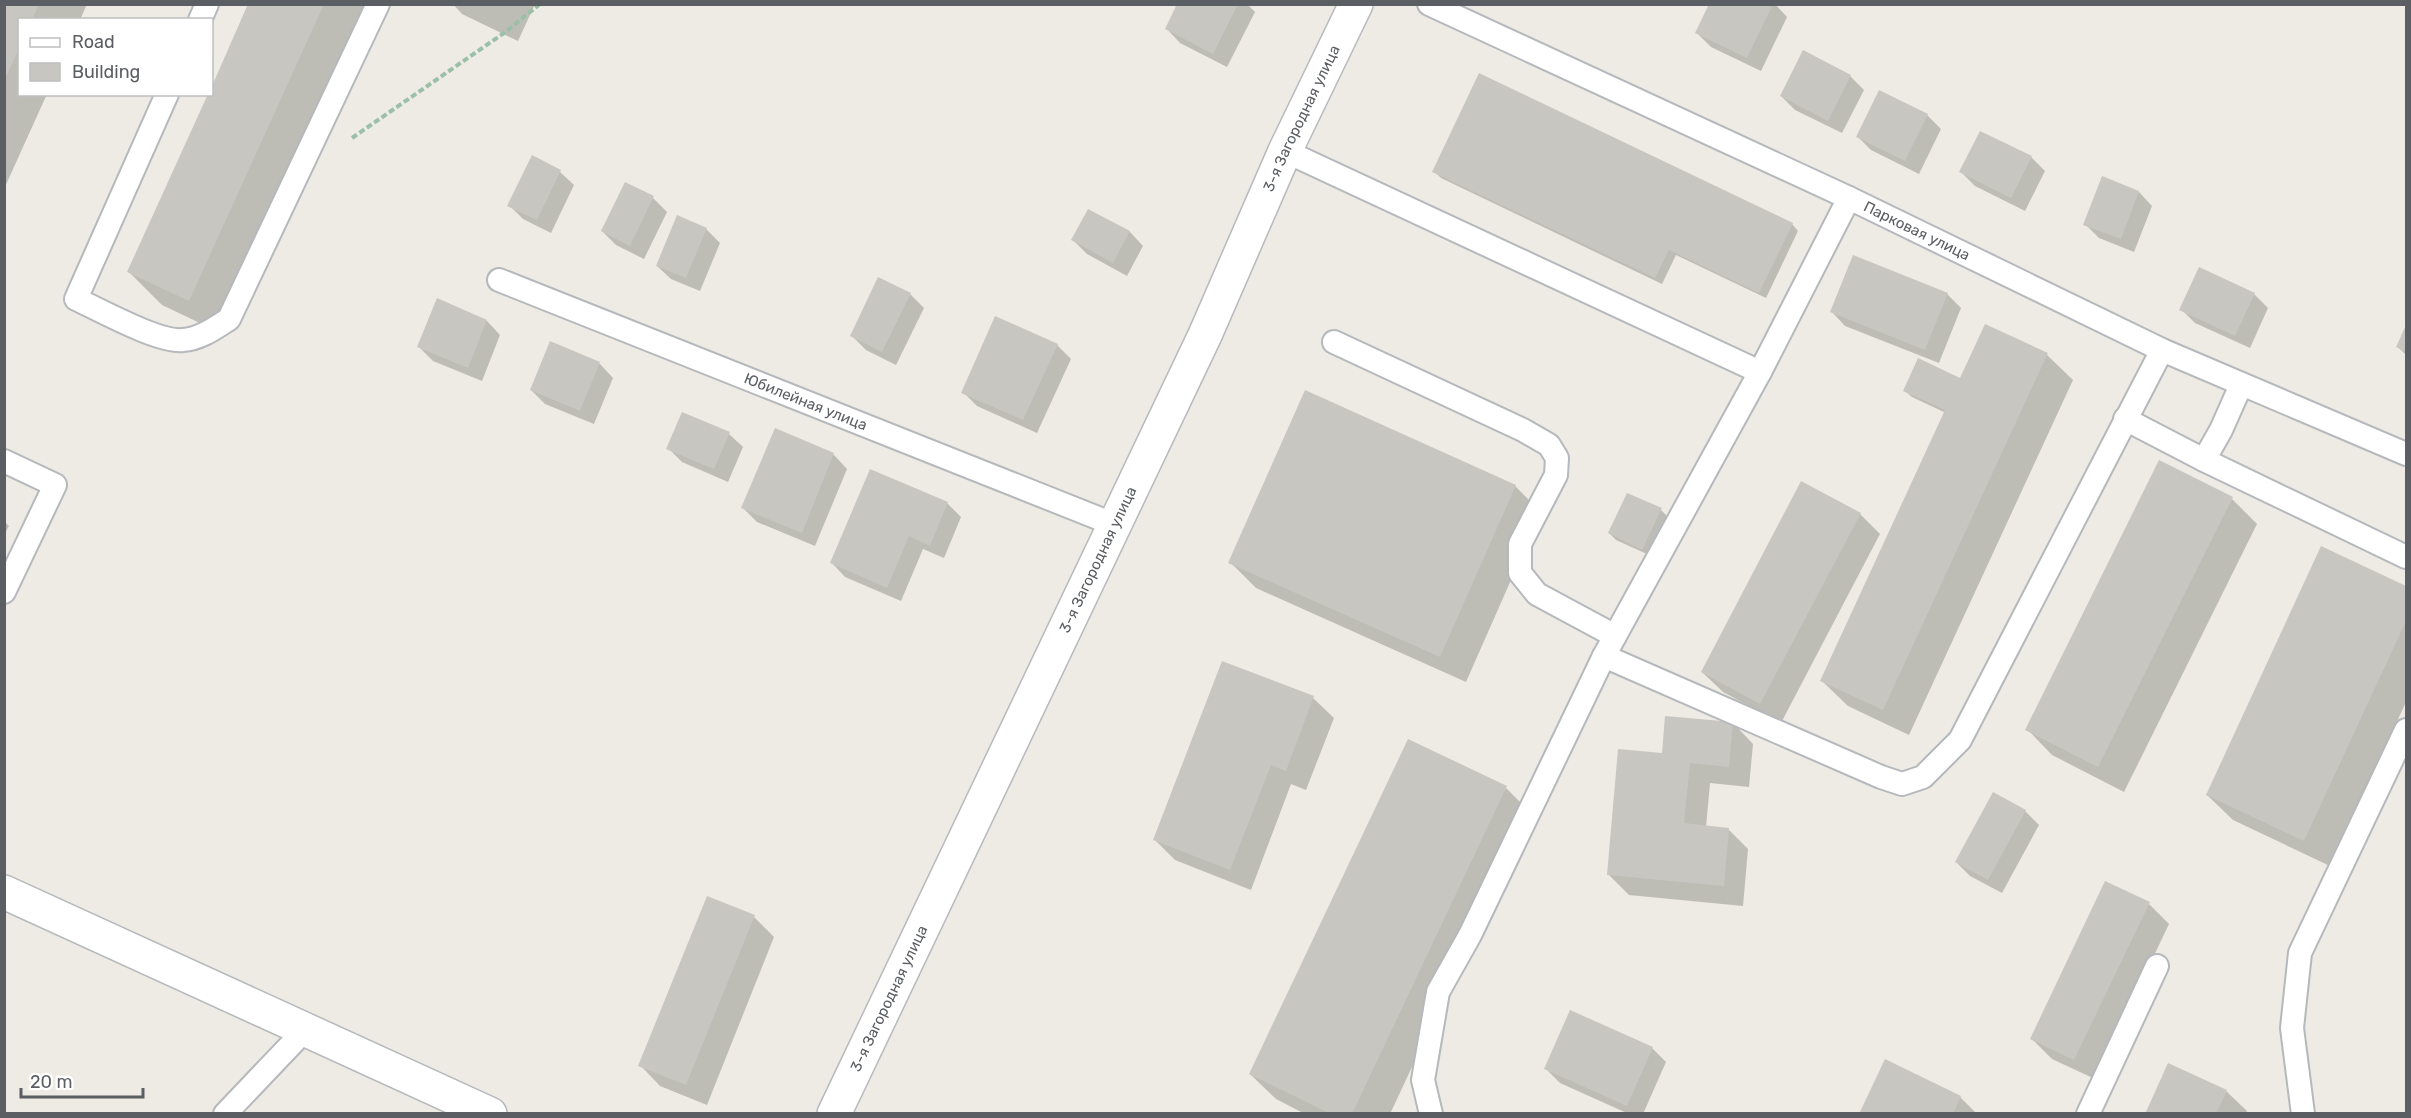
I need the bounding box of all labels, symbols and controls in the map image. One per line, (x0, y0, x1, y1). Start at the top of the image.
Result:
legend (18, 18, 213, 96)
text: Road (72, 31, 115, 53)
street label: 3-я Загородная улица (1259, 42, 1344, 194)
text: Building (72, 61, 140, 83)
street label: Парковая улица (1861, 197, 1973, 264)
street label: Юбилейная улица (742, 369, 870, 434)
street label: 3-я Загородная улица (1056, 484, 1140, 636)
street label: 3-я Загородная улица (847, 922, 932, 1074)
scale bar (21, 1061, 142, 1099)
text: 20 m (30, 1071, 72, 1093)

